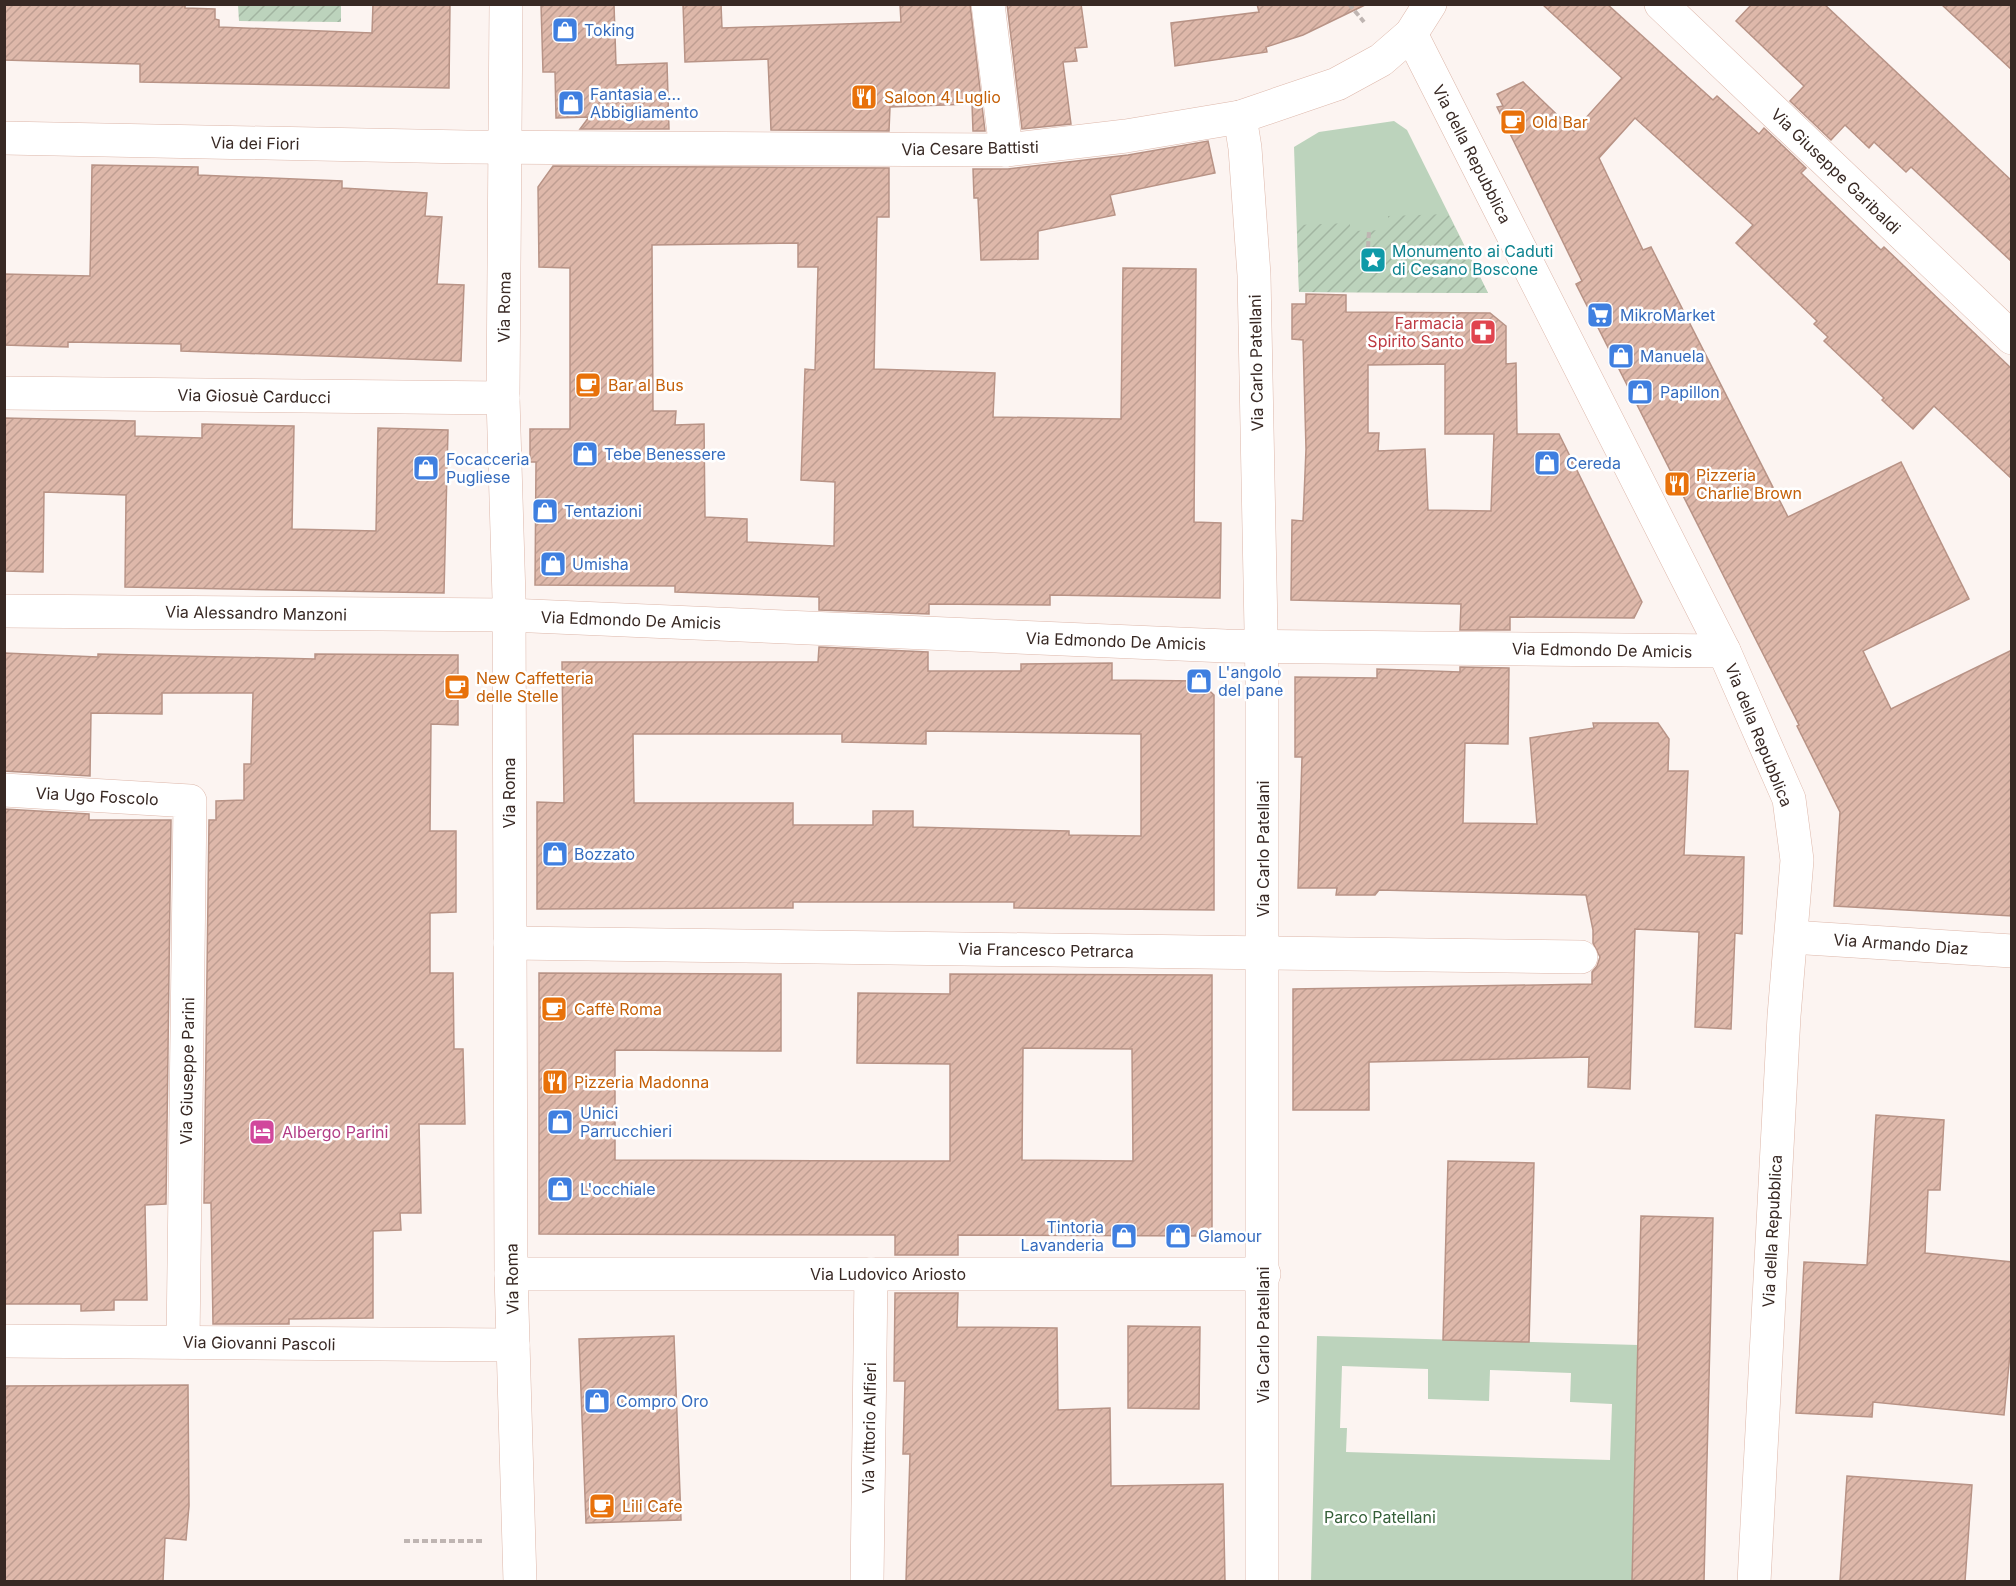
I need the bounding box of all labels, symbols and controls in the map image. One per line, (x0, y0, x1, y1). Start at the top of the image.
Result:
shop icon: Toking (550, 15, 580, 45)
place label: Toking (584, 20, 635, 40)
street label: Via della Repubblica (1428, 81, 1516, 227)
restaurant icon: Saloon 4 Luglio (849, 82, 879, 112)
place label: Fantasia e... Abbigliamento (590, 84, 699, 122)
place label: Saloon 4 Luglio (884, 87, 1001, 107)
shop icon: Fantasia e... Abbigliamento (556, 88, 586, 118)
street label: Via Giuseppe Garibaldi (1767, 104, 1905, 238)
cafe icon: Old Bar (1498, 107, 1528, 137)
place label: Old Bar (1532, 112, 1588, 132)
street label: Via dei Fiori (210, 132, 300, 154)
street label: Via Cesare Battisti (901, 137, 1039, 159)
place label: Monumento ai Caduti di Cesano Boscone (1392, 241, 1553, 279)
place icon: Monumento ai Caduti di Cesano Boscone (1358, 245, 1388, 275)
street label: Via Roma (493, 271, 515, 343)
street label: Via Carlo Patellani (1245, 294, 1267, 432)
supermarket icon: MikroMarket (1585, 300, 1615, 330)
place label: MikroMarket (1620, 305, 1715, 325)
place label: Farmacia Spirito Santo (1367, 313, 1464, 351)
pharmacy icon: Farmacia Spirito Santo (1468, 317, 1498, 347)
shop icon: Manuela (1606, 341, 1636, 371)
place label: Manuela (1640, 346, 1705, 366)
cafe icon: Bar al Bus (573, 370, 603, 400)
place label: Bar al Bus (608, 375, 684, 395)
shop icon: Papillon (1625, 377, 1655, 407)
place label: Papillon (1660, 382, 1720, 402)
street label: Via Giosuè Carducci (177, 385, 331, 407)
shop icon: Tebe Benessere (570, 439, 600, 469)
place label: Tebe Benessere (604, 444, 726, 464)
shop icon: Cereda (1532, 448, 1562, 478)
place label: Focacceria Pugliese (446, 449, 529, 487)
shop icon: Focacceria Pugliese (411, 453, 441, 483)
place label: Cereda (1566, 453, 1621, 473)
place label: Pizzeria Charlie Brown (1696, 465, 1802, 503)
restaurant icon: Pizzeria Charlie Brown (1662, 469, 1692, 499)
shop icon: Tentazioni (530, 496, 560, 526)
place label: Tentazioni (564, 501, 642, 521)
shop icon: Umisha (538, 549, 568, 579)
place label: Umisha (572, 554, 629, 574)
street label: Via Alessandro Manzoni (165, 601, 347, 625)
street label: Via Edmondo De Amicis (540, 607, 722, 633)
street label: Via Edmondo De Amicis (1025, 628, 1207, 654)
street label: Via Edmondo De Amicis (1512, 638, 1692, 662)
street label: Via della Repubblica (1721, 660, 1797, 810)
place label: L'angolo del pane (1218, 662, 1283, 700)
shop icon: L'angolo del pane (1184, 666, 1214, 696)
place label: New Caffetteria delle Stelle (476, 668, 594, 706)
cafe icon: New Caffetteria delle Stelle (442, 672, 472, 702)
street label: Via Roma (499, 757, 519, 829)
street label: Via Carlo Patellani (1253, 781, 1273, 917)
street label: Via Ugo Foscolo (35, 783, 159, 809)
shop icon: Bozzato (540, 839, 570, 869)
place label: Bozzato (574, 844, 635, 864)
street label: Via Armando Diaz (1833, 929, 1969, 959)
street label: Via Francesco Petrarca (958, 938, 1134, 962)
cafe icon: Caffè Roma (539, 994, 569, 1024)
street label: Via Giuseppe Parini (176, 997, 198, 1145)
place label: Caffè Roma (574, 999, 662, 1019)
restaurant icon: Pizzeria Madonna (540, 1067, 570, 1097)
place label: Pizzeria Madonna (574, 1072, 709, 1092)
place label: Unici Parrucchieri (580, 1103, 672, 1141)
shop icon: Unici Parrucchieri (545, 1107, 575, 1137)
hotel icon: Albergo Parini (247, 1117, 277, 1147)
place label: Albergo Parini (282, 1122, 388, 1142)
street label: Via della Repubblica (1758, 1154, 1786, 1308)
shop icon: L'occhiale (545, 1174, 575, 1204)
place label: L'occhiale (580, 1179, 656, 1199)
place label: Tintoria Lavanderia (1021, 1217, 1104, 1255)
shop icon: Tintoria Lavanderia (1109, 1221, 1139, 1251)
shop icon: Glamour (1163, 1221, 1193, 1251)
place label: Glamour (1198, 1226, 1262, 1246)
street label: Via Roma (501, 1243, 523, 1315)
street label: Via Ludovico Ariosto (810, 1264, 966, 1284)
street label: Via Carlo Patellani (1253, 1267, 1273, 1403)
street label: Via Giovanni Pascoli (182, 1332, 336, 1354)
street label: Via Vittorio Alfieri (858, 1362, 880, 1494)
shop icon: Compro Oro (582, 1386, 612, 1416)
place label: Compro Oro (616, 1391, 709, 1411)
cafe icon: Lili Cafe (587, 1491, 617, 1521)
place label: Lili Cafe (622, 1496, 683, 1516)
park label: Parco Patellani (1324, 1507, 1436, 1527)

